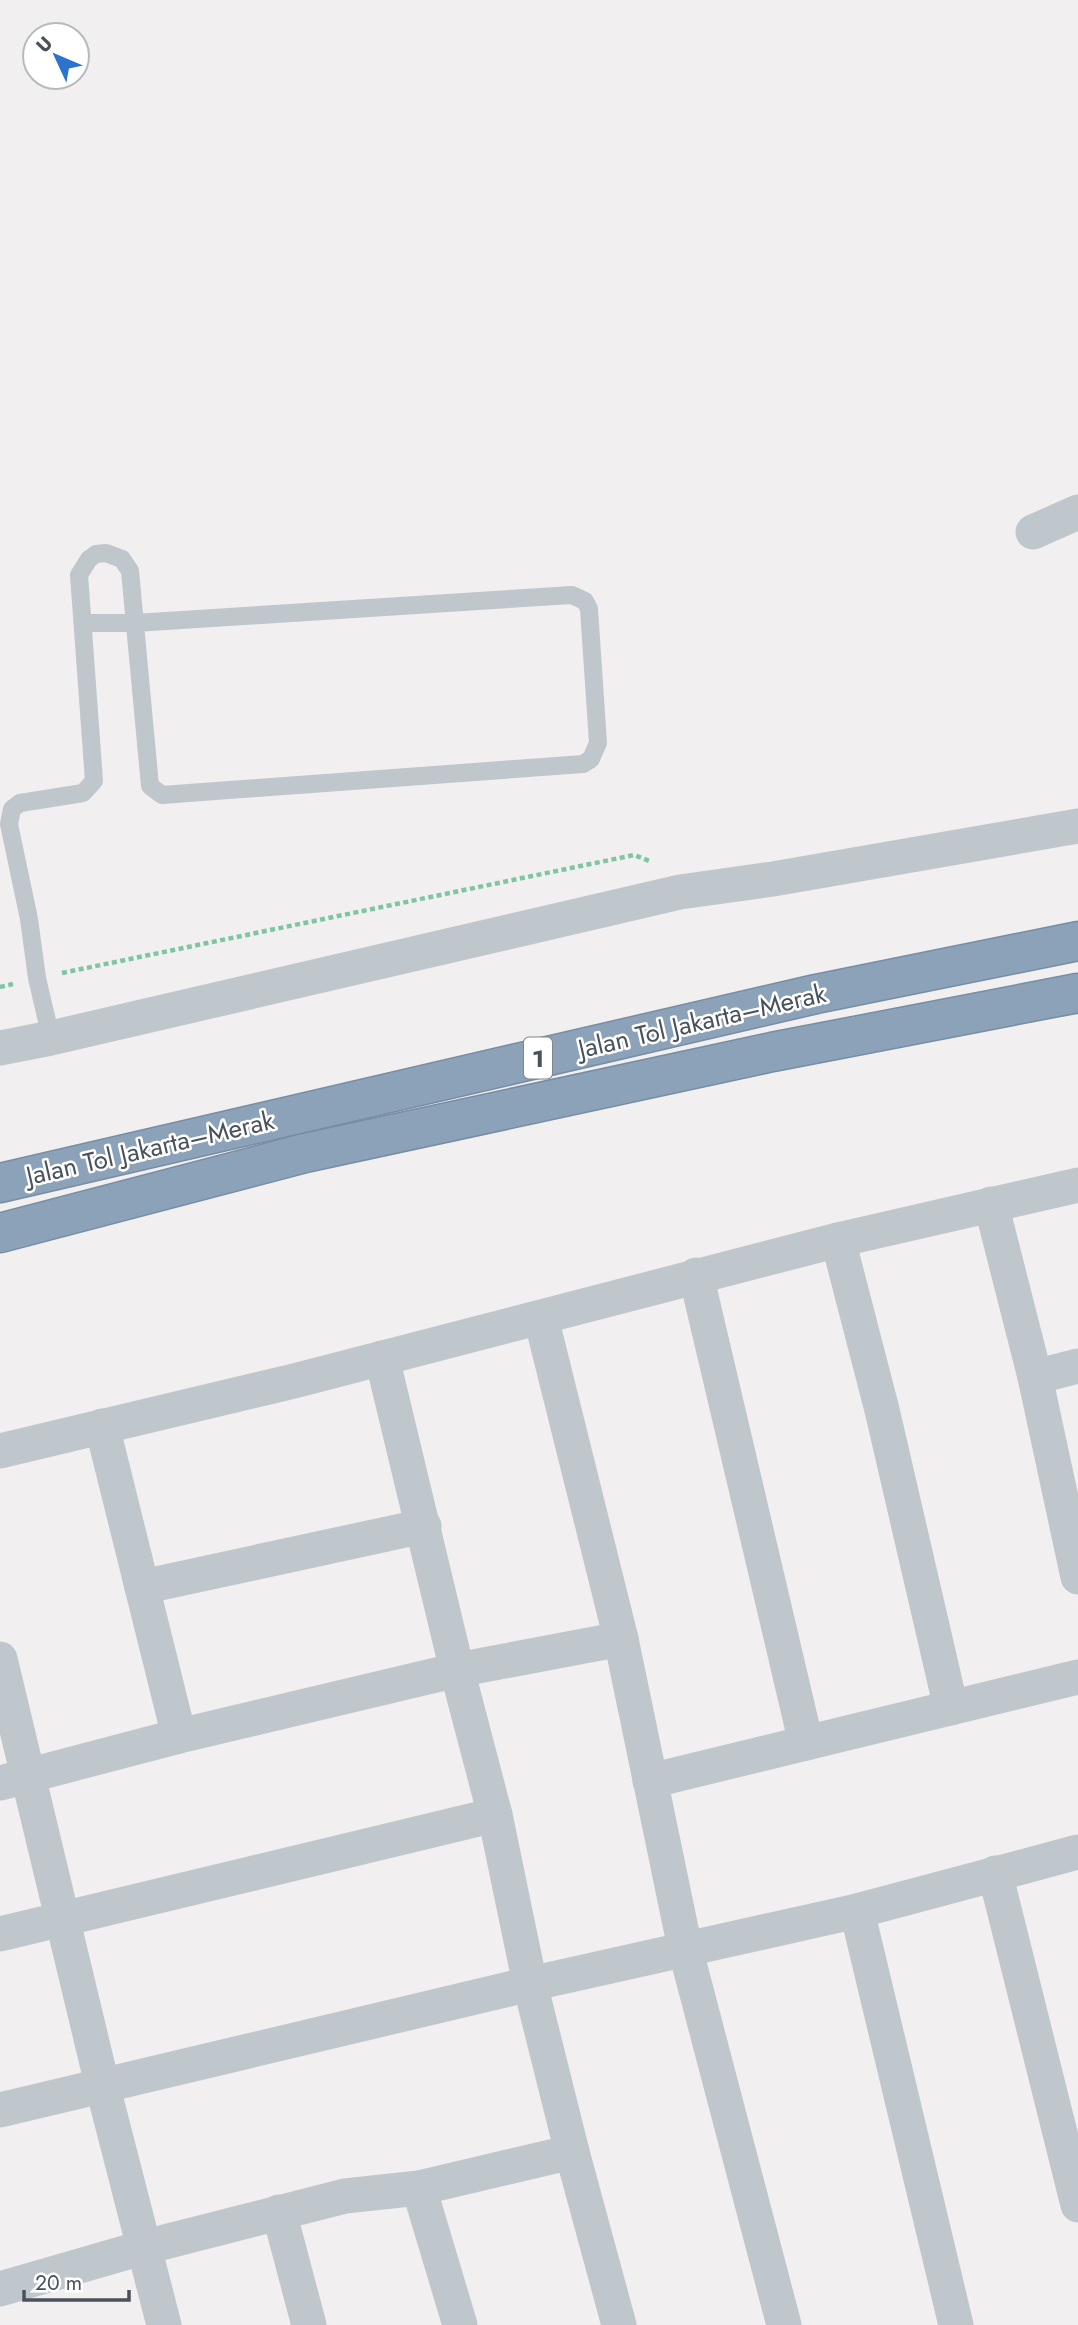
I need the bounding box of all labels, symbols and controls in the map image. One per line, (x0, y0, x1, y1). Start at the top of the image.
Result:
north arrow (21, 21, 91, 91)
text: U (30, 30, 58, 59)
street label: Jalan Tol Jakarta–Merak (572, 974, 830, 1069)
road number: 1 (524, 1038, 552, 1078)
street label: Jalan Tol Jakarta–Merak (20, 1101, 278, 1196)
scale bar (24, 2258, 130, 2302)
text: 20 m (35, 2268, 82, 2298)

